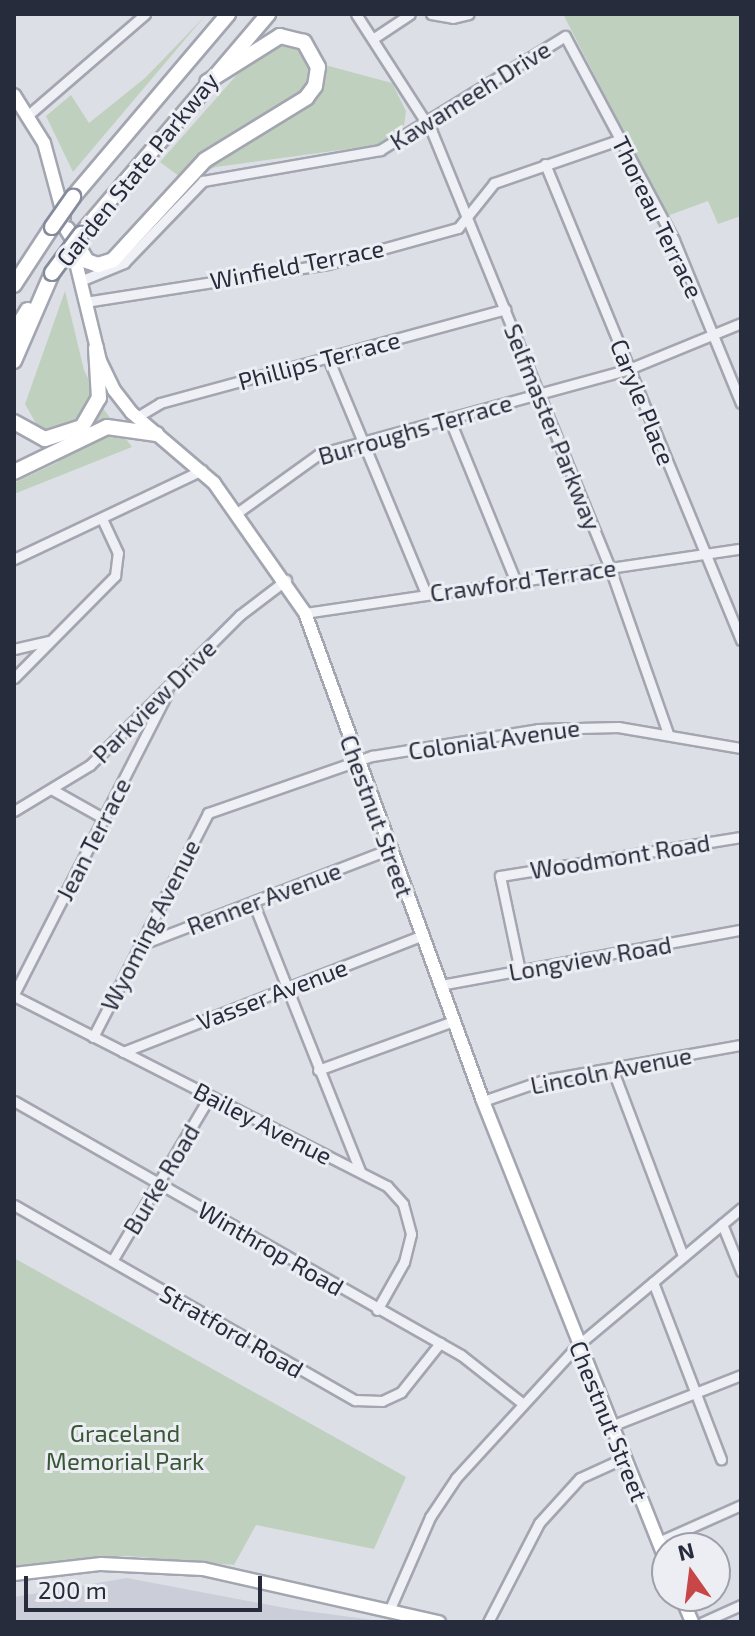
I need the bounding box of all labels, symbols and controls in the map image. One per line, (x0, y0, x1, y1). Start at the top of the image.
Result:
street label: Kawameeh Drive (385, 34, 555, 156)
street label: Garden State Parkway (50, 66, 224, 272)
street label: Thoreau Terrace (606, 131, 710, 303)
street label: Winfield Terrace (207, 233, 387, 295)
street label: Selfmaster Parkway (498, 319, 608, 535)
street label: Phillips Terrace (235, 325, 403, 395)
street label: Caryle Place (605, 335, 681, 469)
street label: Burroughs Terrace (315, 387, 515, 471)
street label: Crawford Terrace (428, 553, 618, 607)
street label: Parkview Drive (86, 633, 222, 769)
street label: Colonial Avenue (406, 713, 582, 765)
street label: Chestnut Street (334, 731, 420, 901)
street label: Jean Terrace (50, 773, 136, 905)
street label: Woodmont Road (528, 828, 712, 884)
street label: Wyoming Avenue (94, 834, 206, 1016)
street label: Renner Avenue (182, 855, 346, 941)
street label: Longview Road (506, 929, 674, 987)
street label: Vasser Avenue (192, 952, 352, 1036)
street label: Lincoln Avenue (528, 1040, 694, 1100)
street label: Bailey Avenue (189, 1076, 337, 1170)
street label: Burke Road (117, 1119, 205, 1239)
street label: Winthrop Road (193, 1195, 349, 1301)
street label: Stratford Road (155, 1278, 309, 1384)
street label: Chestnut Street (564, 1336, 654, 1506)
park label: Graceland Memorial Park (46, 1419, 204, 1475)
north arrow (651, 1532, 731, 1612)
text: N (675, 1536, 697, 1565)
scale bar (28, 1560, 266, 1610)
text: 200 m (38, 1575, 107, 1604)

